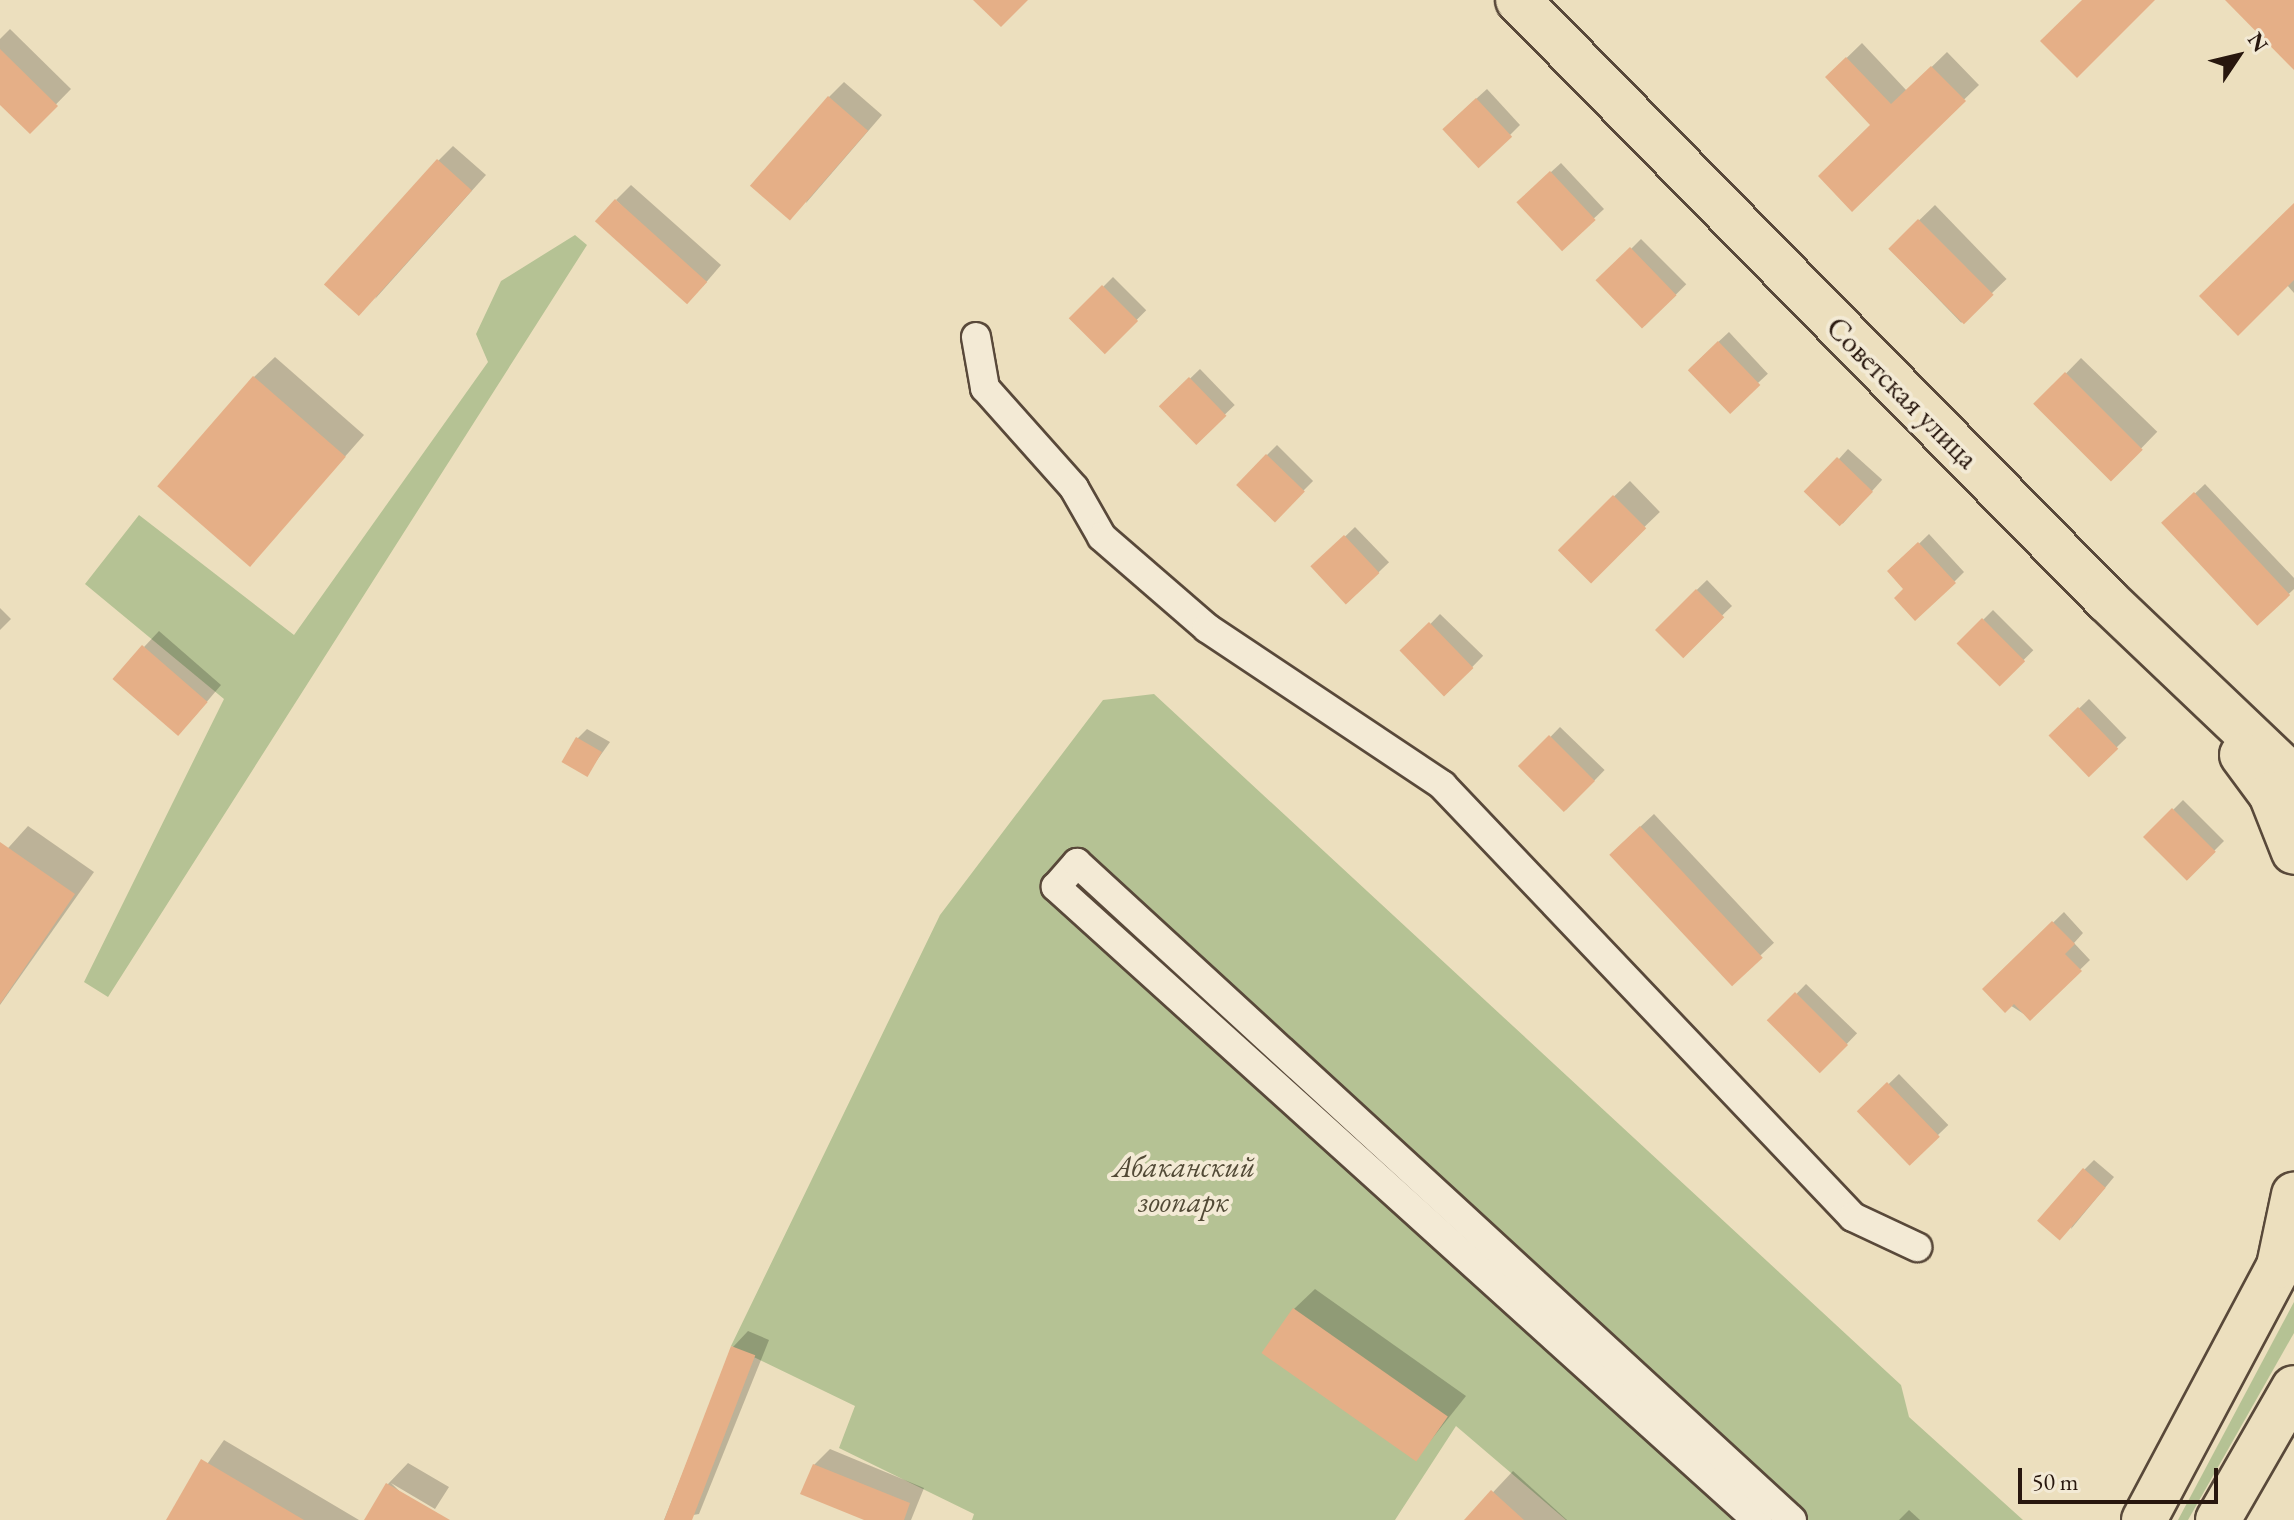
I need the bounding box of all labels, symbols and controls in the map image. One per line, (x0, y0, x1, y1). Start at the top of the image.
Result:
north arrow (2198, 16, 2278, 96)
text: N (2241, 26, 2275, 58)
street label: Советская улица (1819, 310, 1985, 476)
park label: Абаканский зоопарк (1113, 1149, 1255, 1220)
scale bar (2022, 1452, 2222, 1502)
text: 50 m (2032, 1466, 2079, 1497)

